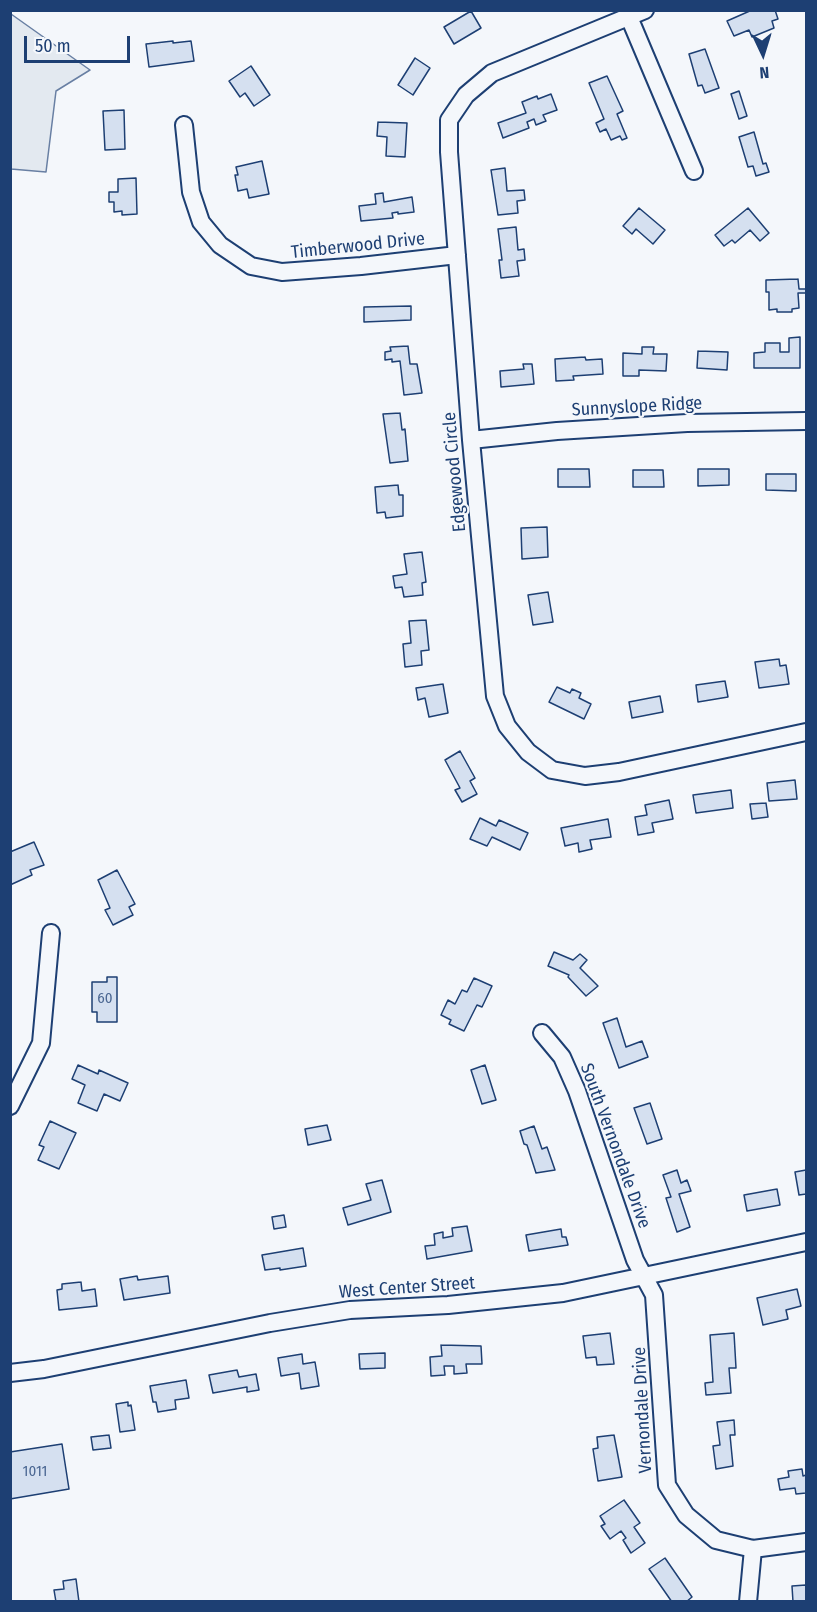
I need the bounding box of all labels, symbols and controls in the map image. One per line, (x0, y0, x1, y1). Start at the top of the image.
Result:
scale bar (27, 24, 134, 62)
north arrow (733, 24, 793, 84)
text: 50 m (35, 35, 71, 57)
text: N (759, 63, 770, 82)
street label: Timberwood Drive (290, 228, 426, 264)
street label: Sunnyslope Ridge (571, 393, 703, 421)
street label: Edgewood Circle (439, 411, 471, 533)
house number: 60 (97, 990, 113, 1008)
street label: South Vernondale Drive (575, 1061, 655, 1231)
street label: West Center Street (338, 1272, 476, 1304)
street label: Vernondale Drive (629, 1346, 657, 1474)
house number: 1011 (23, 1463, 47, 1481)

